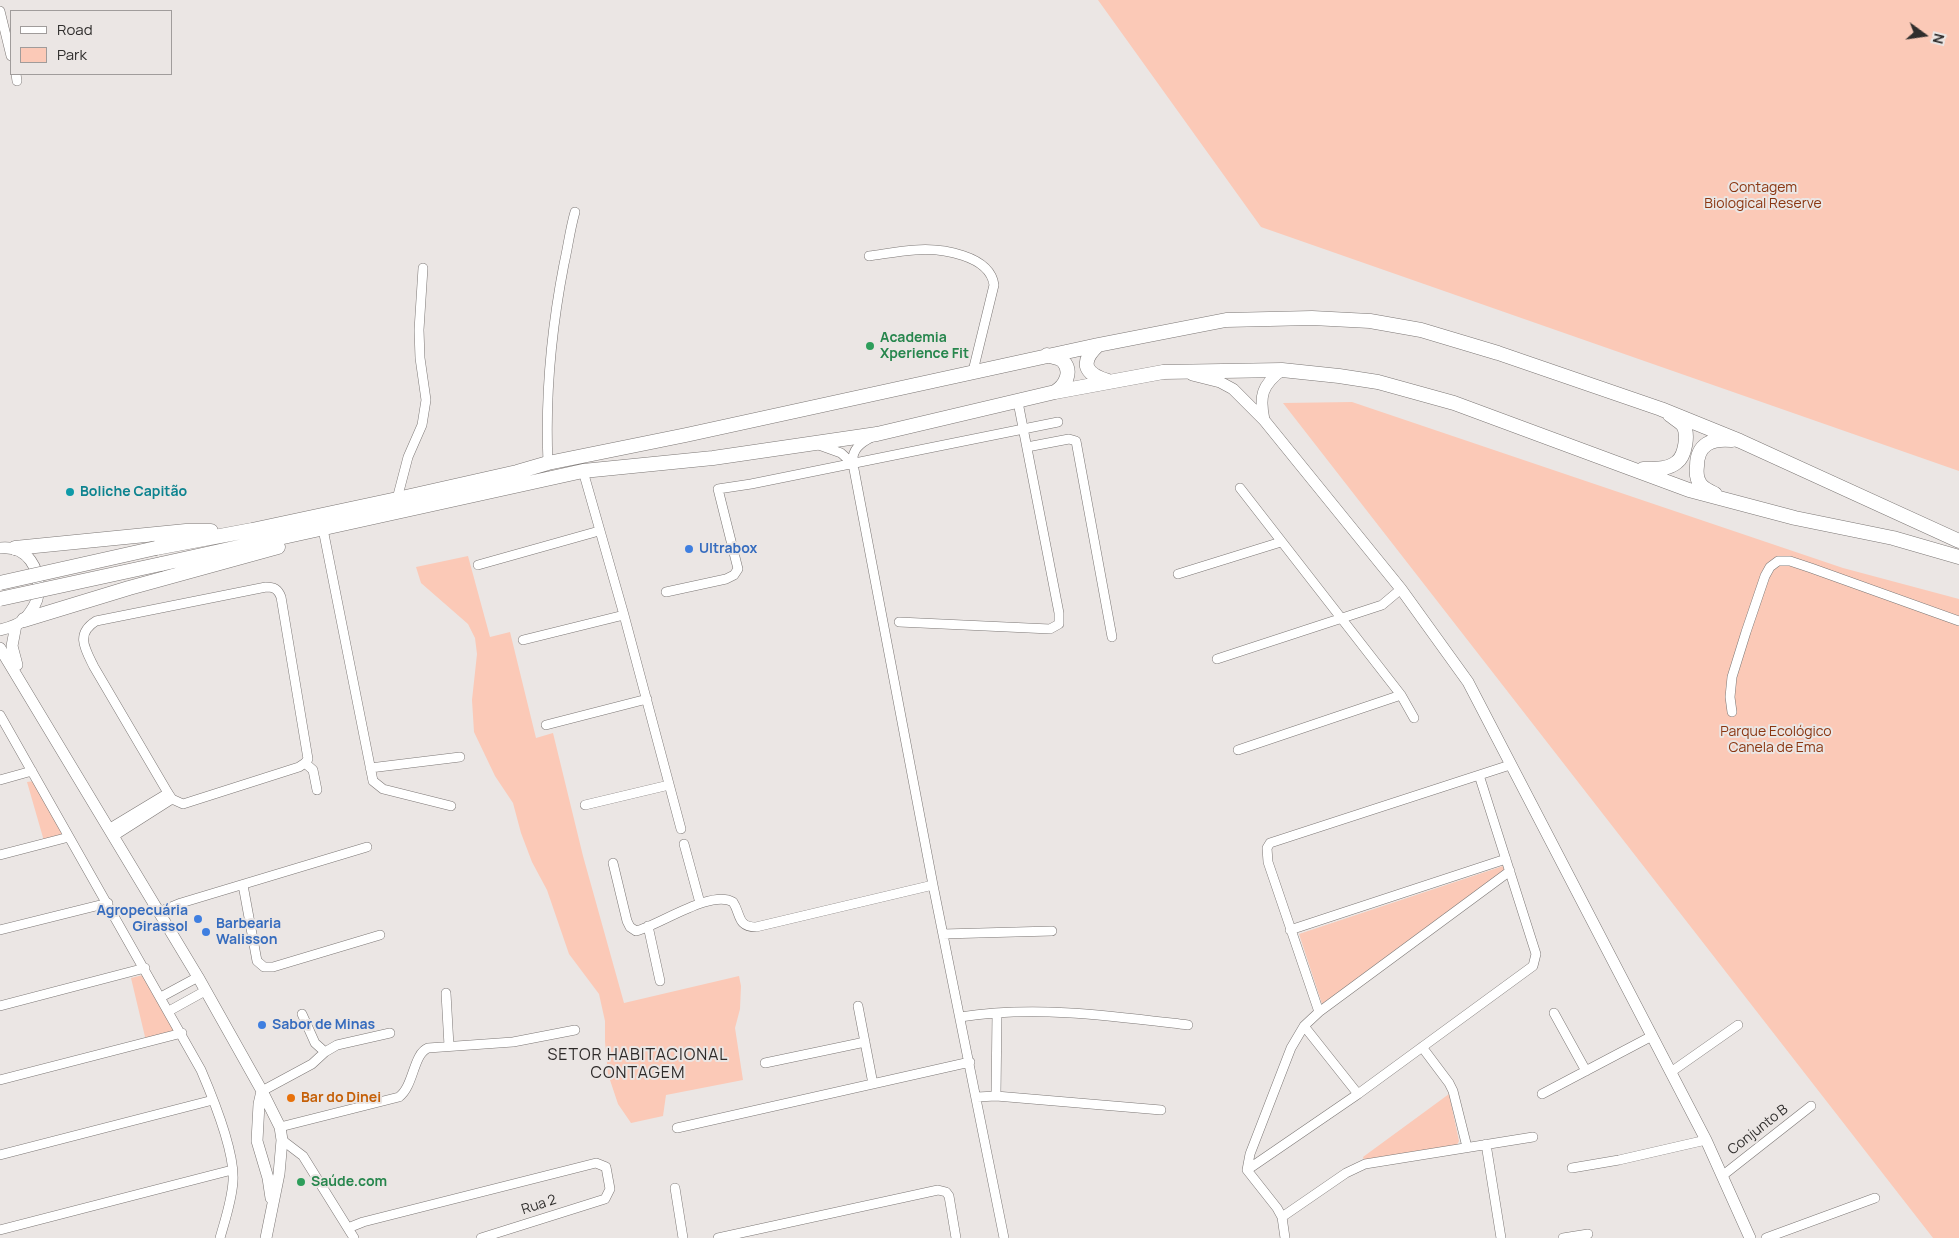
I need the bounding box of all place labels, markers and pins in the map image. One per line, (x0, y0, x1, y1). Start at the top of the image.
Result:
place label: Academia Xperience Fit (880, 330, 969, 362)
marker: Academia Xperience Fit (864, 340, 876, 352)
place label: Boliche Capitão (80, 484, 187, 500)
marker: Boliche Capitão (64, 486, 76, 498)
place label: Ultrabox (699, 541, 757, 557)
marker: Ultrabox (683, 543, 695, 555)
place label: Agropecuária Girassol (96, 903, 188, 936)
marker: Agropecuária Girassol (192, 913, 204, 925)
place label: Barbearia Walisson (216, 916, 281, 949)
marker: Barbearia Walisson (200, 926, 212, 938)
place label: Sabor de Minas (272, 1017, 375, 1033)
marker: Sabor de Minas (256, 1019, 268, 1031)
place label: Bar do Dinei (301, 1090, 381, 1106)
marker: Bar do Dinei (285, 1092, 297, 1104)
place label: Saúde.com (311, 1174, 387, 1190)
marker: Saúde.com (295, 1176, 307, 1188)

